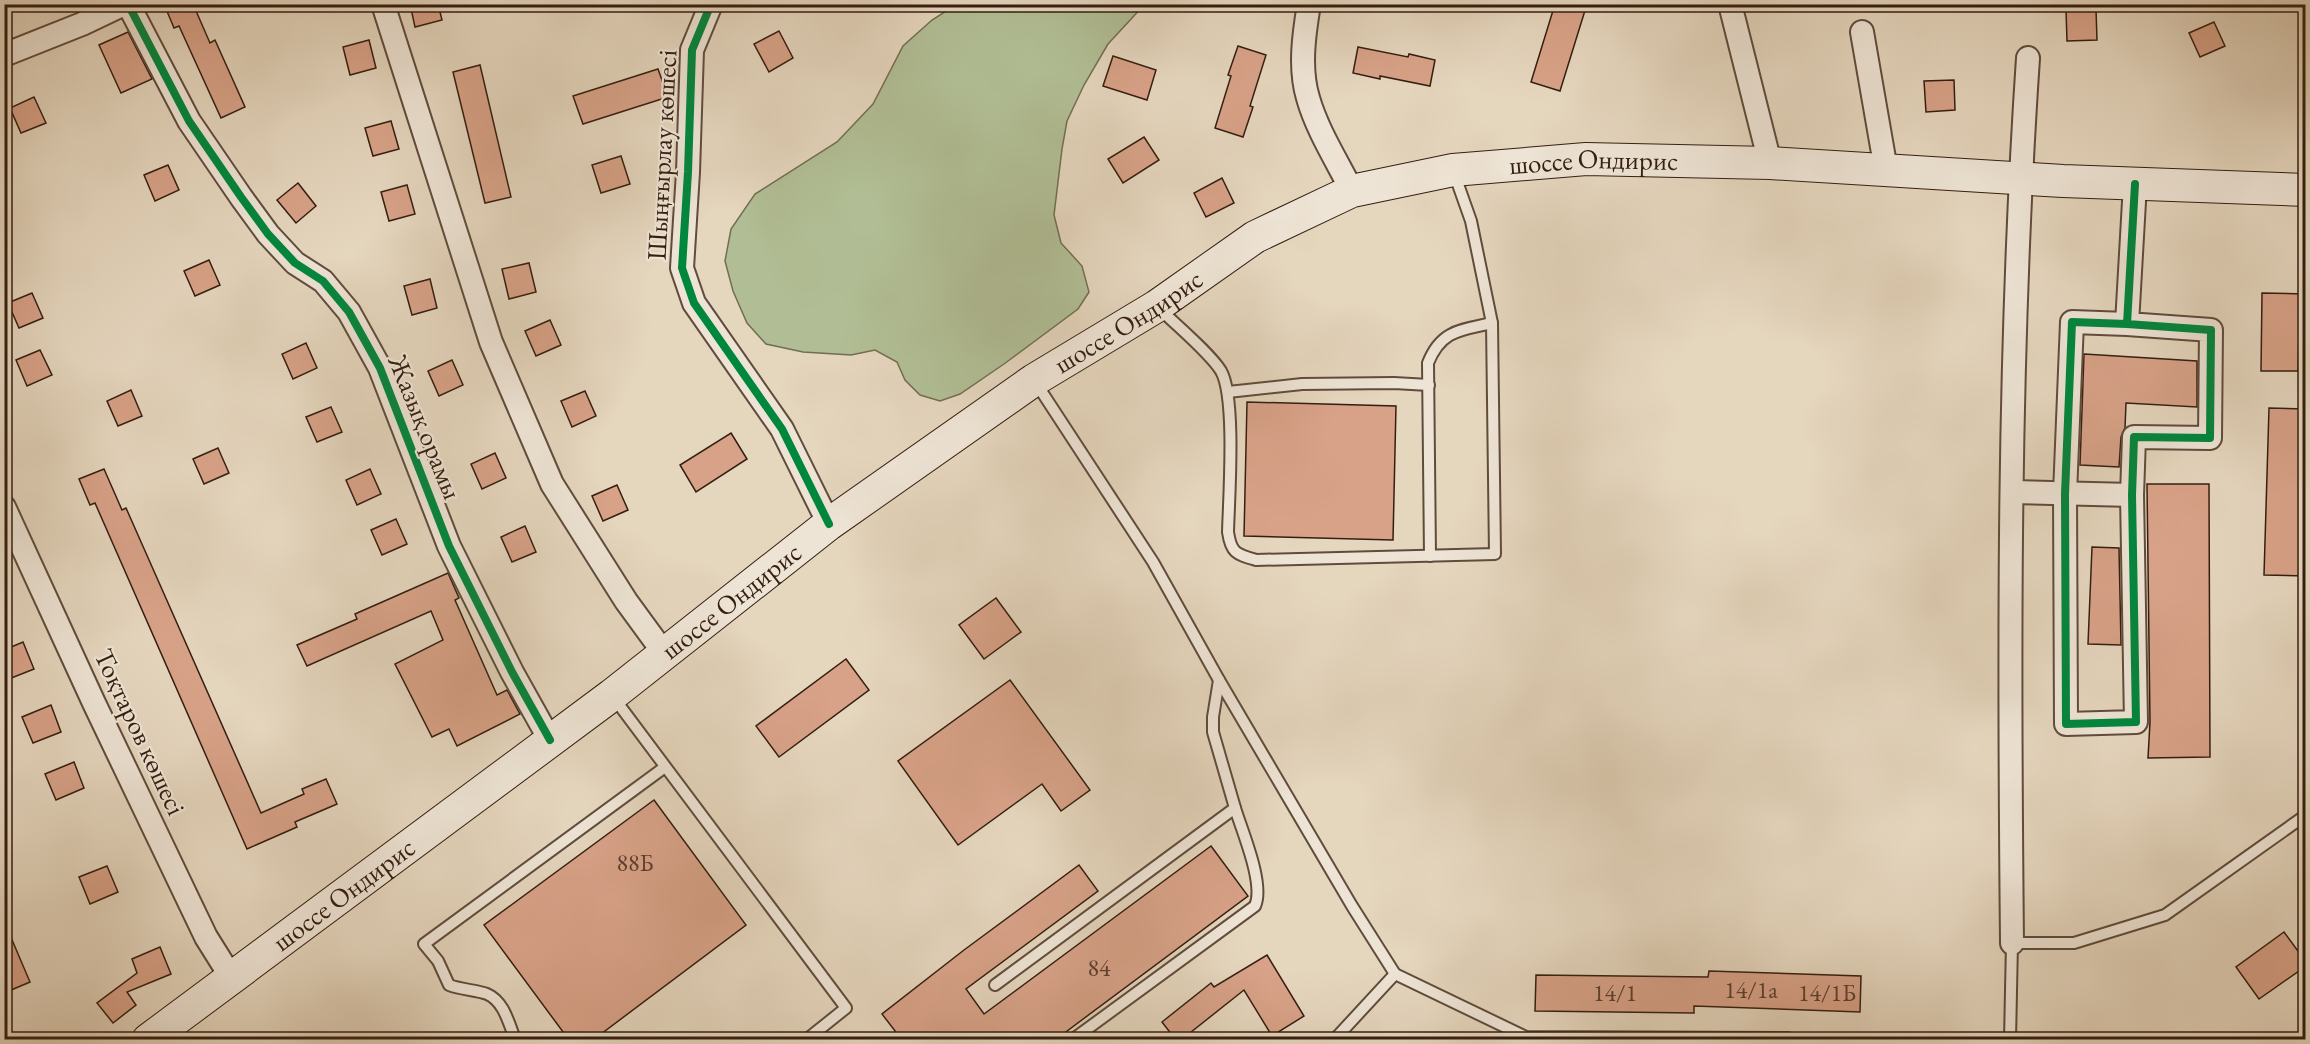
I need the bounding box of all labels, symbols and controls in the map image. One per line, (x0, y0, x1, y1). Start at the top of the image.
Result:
street label: Шыңғырлау көшесі (639, 48, 685, 261)
street label: шоссе Ондирис (1508, 141, 1679, 182)
street label: шоссе Ондирис (1047, 261, 1209, 381)
street label: Жазық орамы (380, 348, 470, 504)
street label: шоссе Ондирис (654, 534, 808, 667)
street label: Тоқтаров көшесі (87, 643, 194, 821)
street label: шоссе Ондирис (265, 829, 422, 959)
house number: 88Б (616, 847, 654, 878)
house number: 84 (1087, 952, 1111, 983)
house number: 14/1а (1724, 974, 1778, 1005)
house number: 14/1 (1593, 977, 1637, 1008)
house number: 14/1Б (1798, 977, 1856, 1008)

